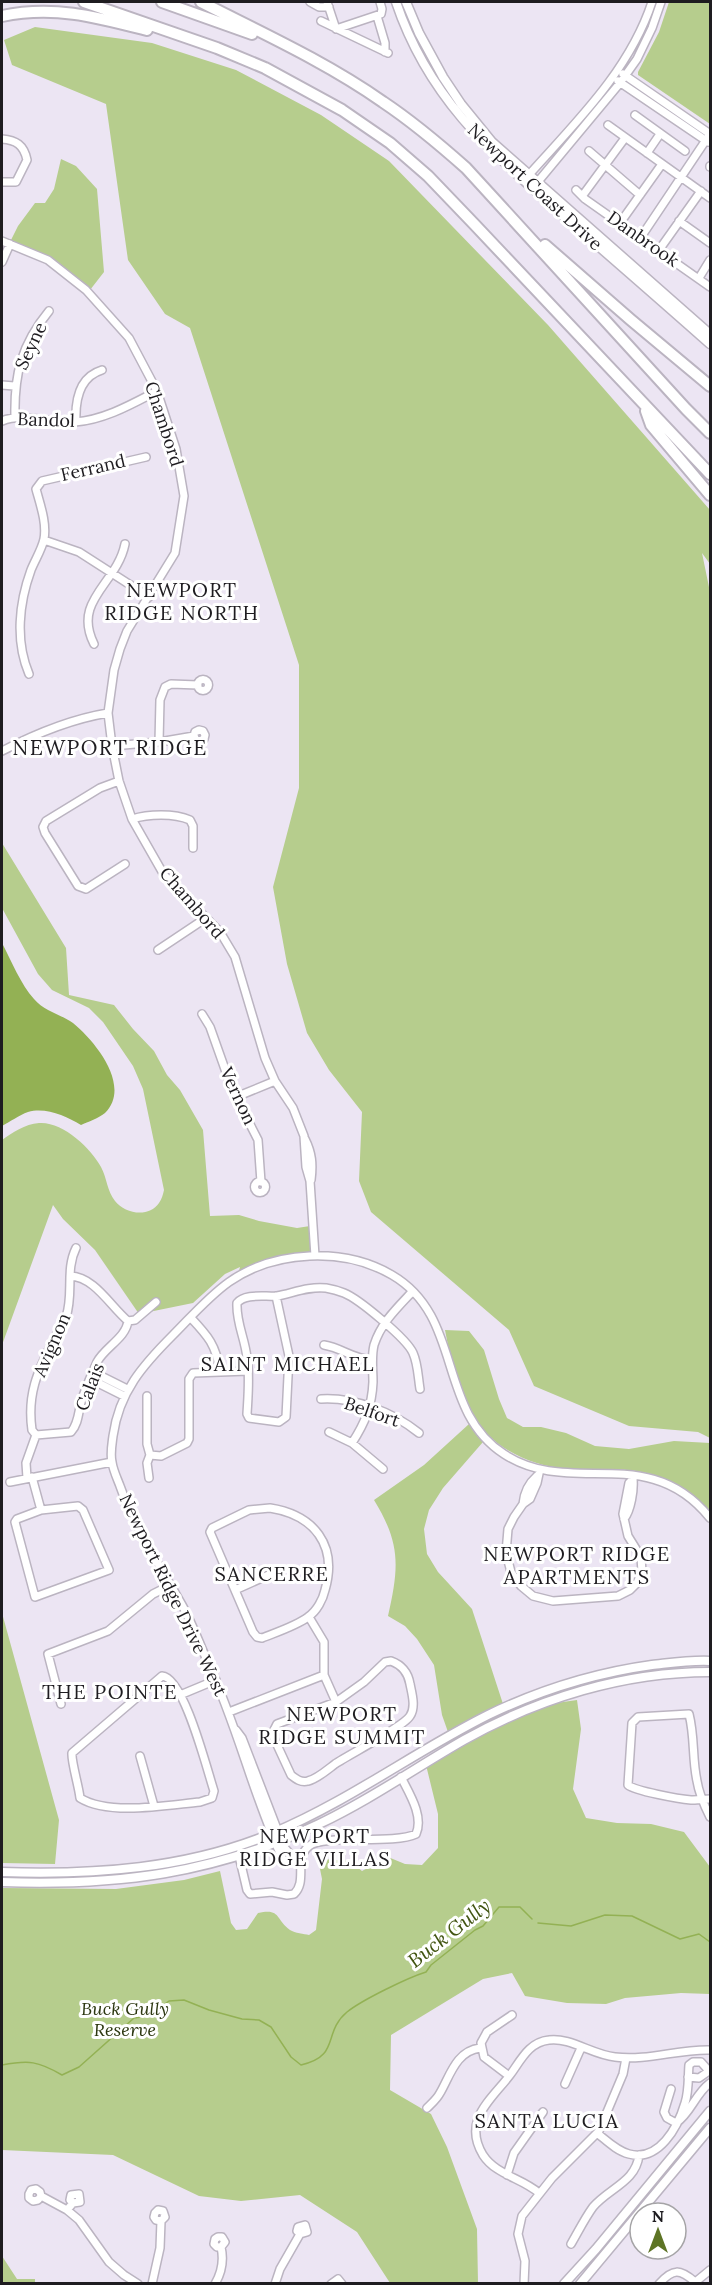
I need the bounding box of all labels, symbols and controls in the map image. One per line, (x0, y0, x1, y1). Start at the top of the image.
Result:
street label: Newport Coast Drive (463, 118, 608, 255)
street label: Danbrook (603, 206, 684, 272)
street label: Seyne (10, 318, 52, 373)
street label: Chambord (140, 378, 189, 470)
street label: Bandol (17, 407, 75, 432)
street label: Ferrand (58, 449, 128, 486)
district label: NEWPORT RIDGE NORTH (104, 577, 260, 625)
district label: NEWPORT RIDGE (12, 734, 208, 761)
street label: Chambord (155, 862, 230, 944)
street label: Vernon (215, 1062, 262, 1128)
street label: Avignon (27, 1309, 75, 1381)
district label: SAINT MICHAEL (201, 1351, 375, 1376)
street label: Calais (70, 1360, 109, 1414)
street label: Belfort (341, 1391, 403, 1432)
street label: Newport Ridge Drive West (114, 1490, 232, 1700)
district label: NEWPORT RIDGE APARTMENTS (483, 1541, 671, 1589)
district label: SANCERRE (215, 1561, 329, 1586)
district label: THE POINTE (42, 1679, 178, 1704)
district label: NEWPORT RIDGE SUMMIT (258, 1701, 426, 1749)
district label: NEWPORT RIDGE VILLAS (239, 1823, 391, 1871)
water label: Buck Gully (402, 1893, 495, 1973)
park label: Buck Gully Reserve (81, 1997, 169, 2041)
district label: SANTA LUCIA (474, 2108, 620, 2133)
north arrow (628, 2201, 688, 2261)
text: N (652, 2206, 664, 2226)

